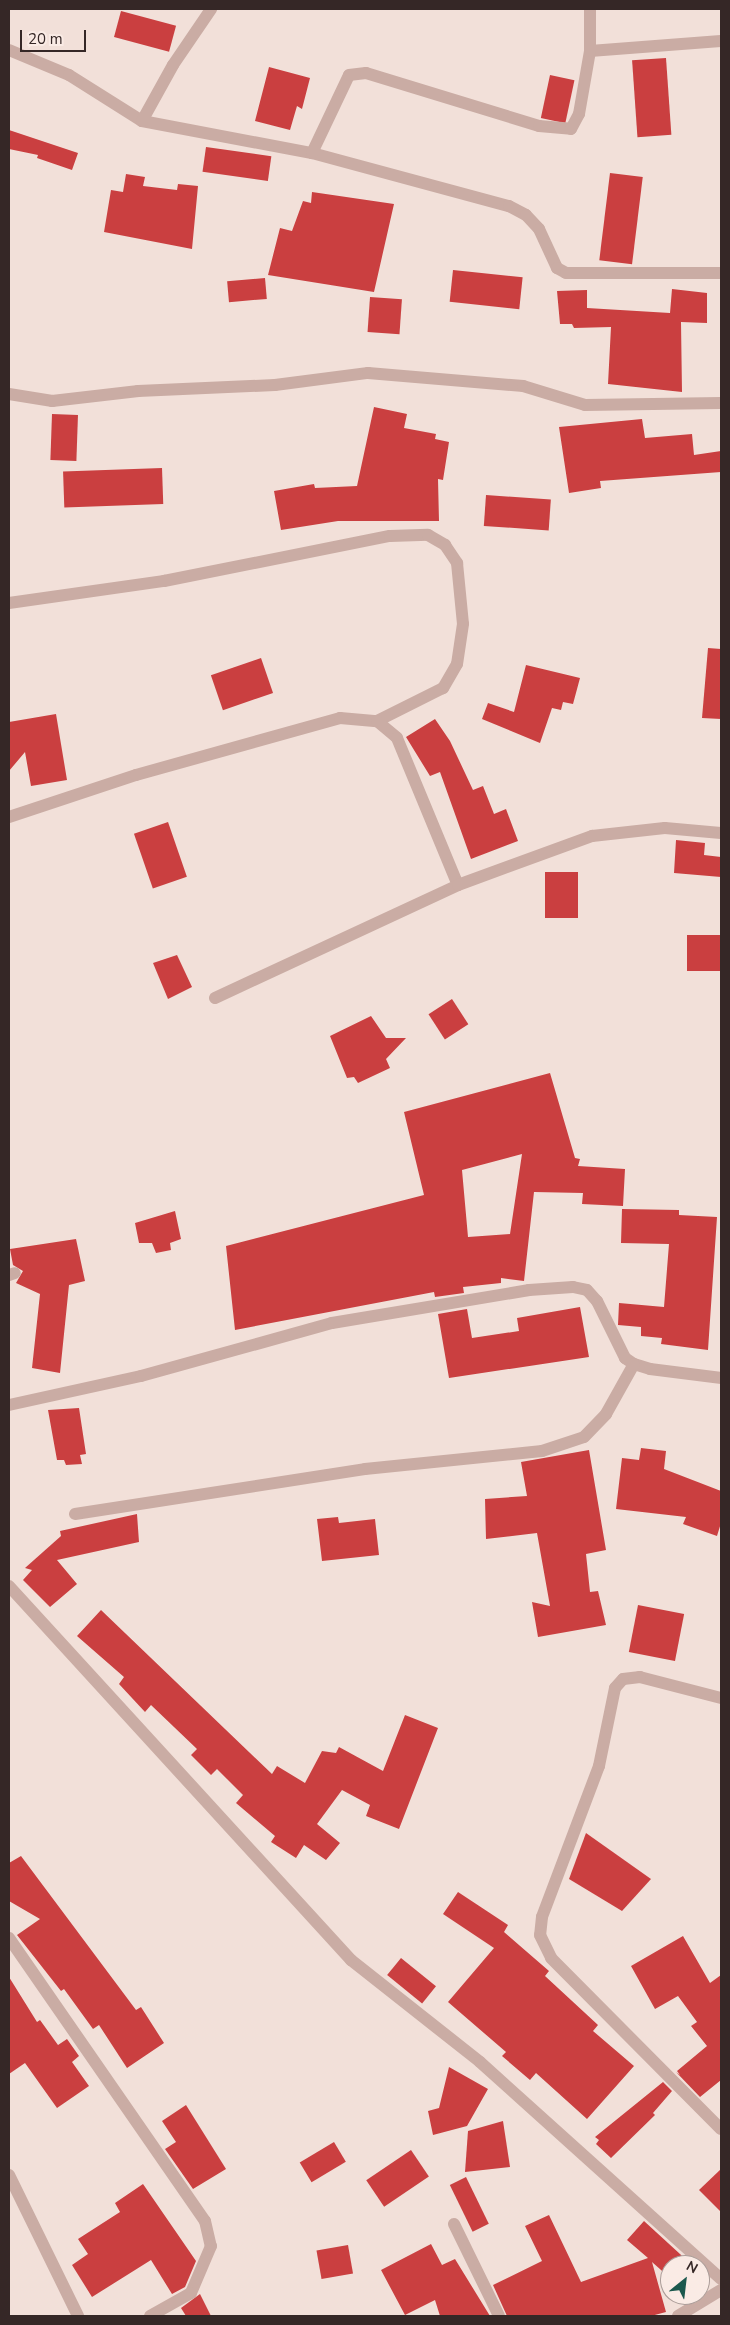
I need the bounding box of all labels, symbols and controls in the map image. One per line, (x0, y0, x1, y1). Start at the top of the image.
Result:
scale bar (22, 20, 89, 52)
text: 20 m (28, 29, 63, 49)
north arrow (660, 2255, 710, 2305)
text: N (683, 2256, 701, 2278)

